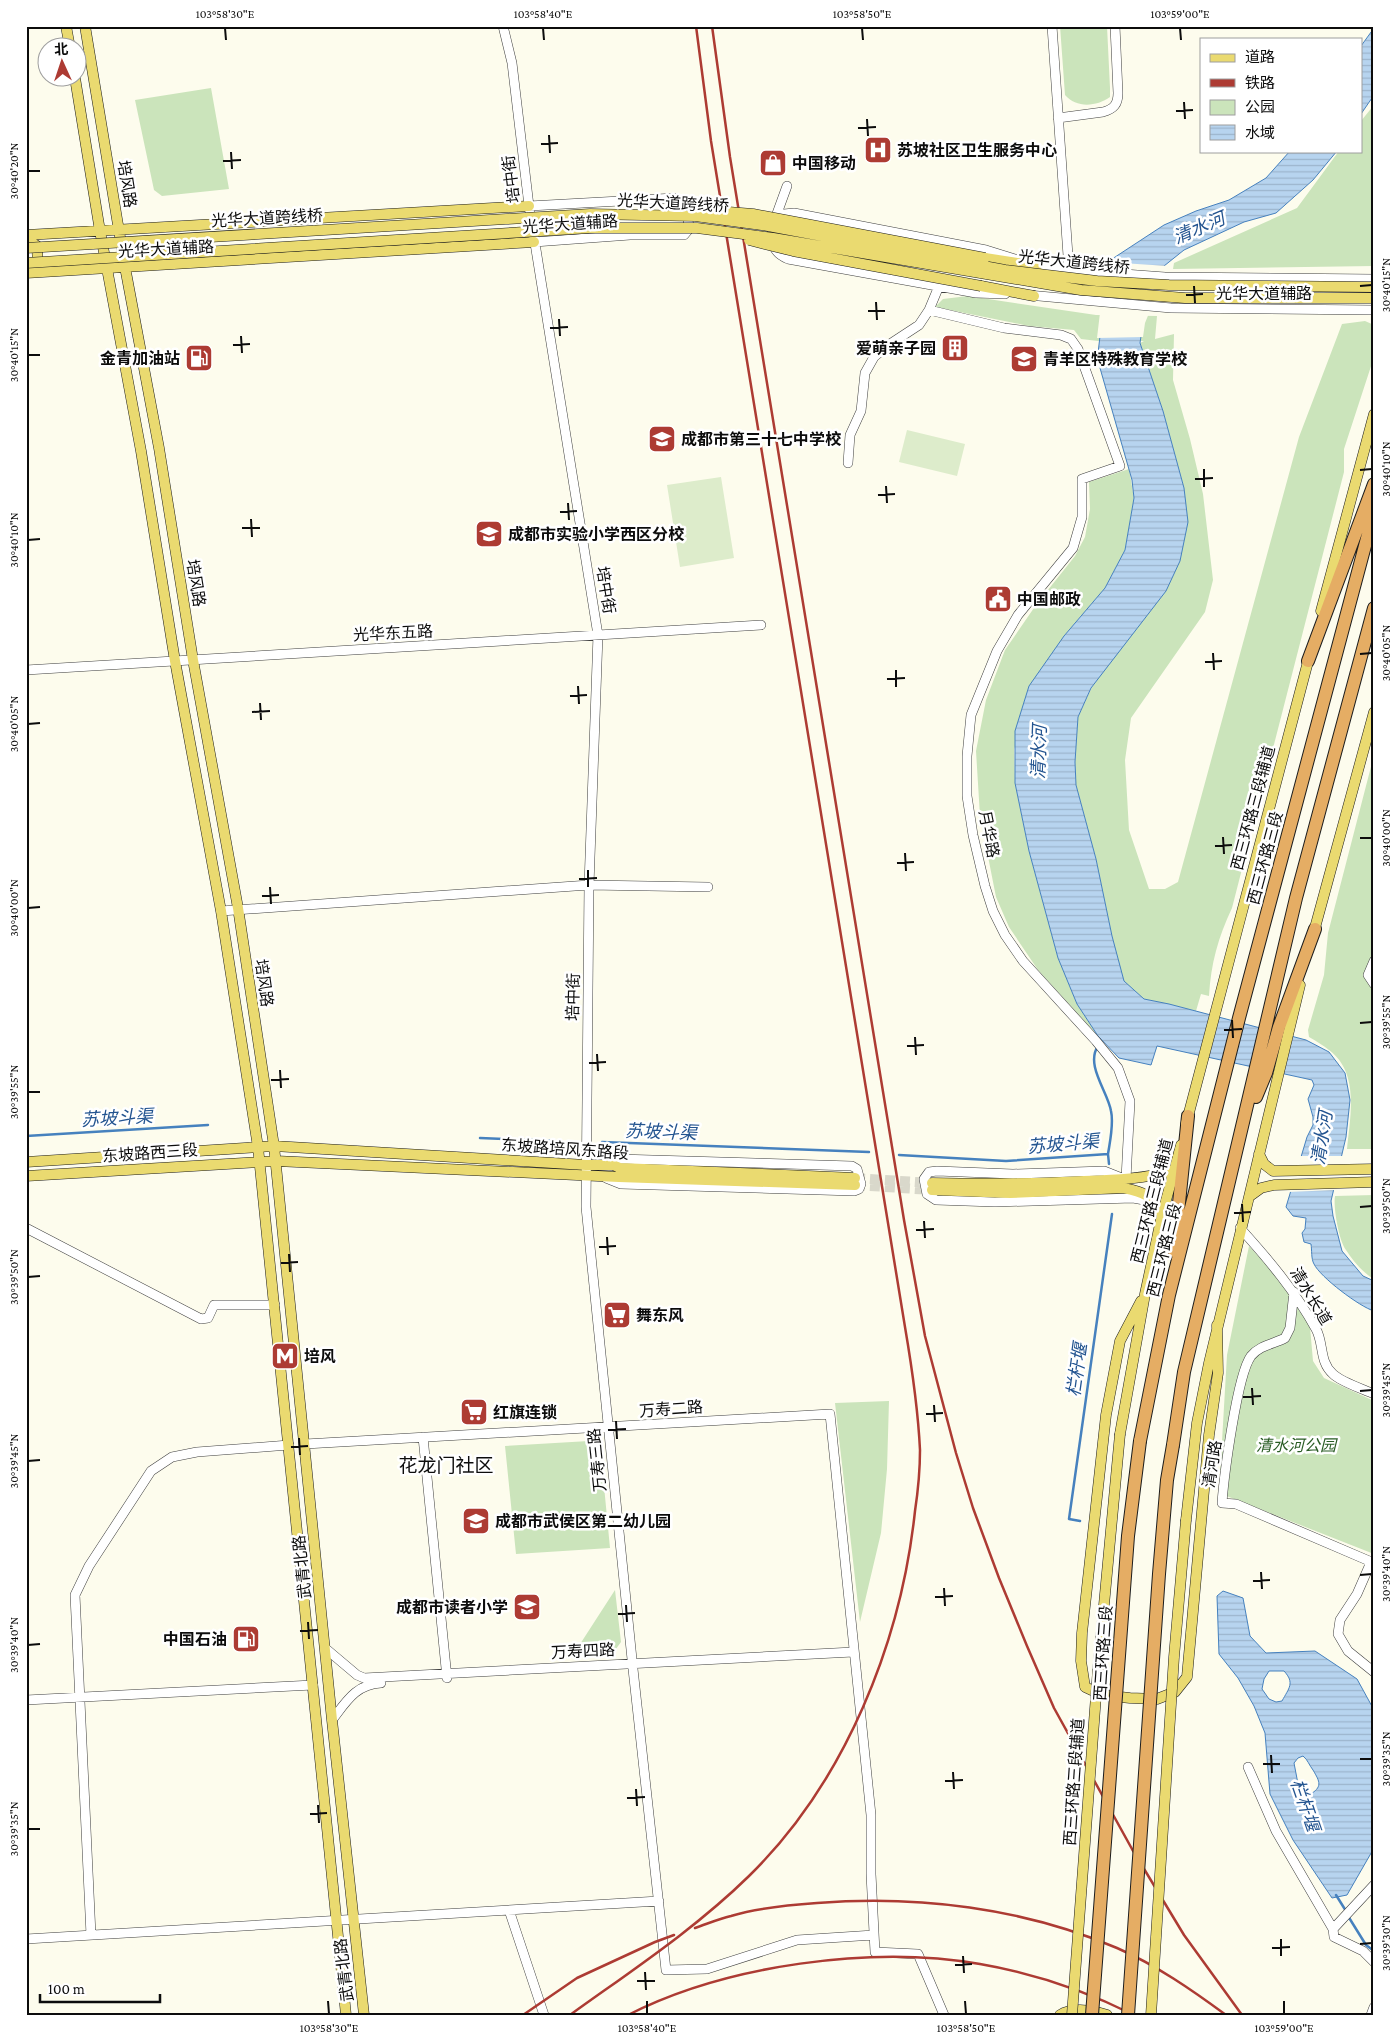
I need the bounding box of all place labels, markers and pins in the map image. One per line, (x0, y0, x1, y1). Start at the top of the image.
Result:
hospital icon: 苏坡社区卫生服务中心 (863, 135, 893, 165)
place label: 苏坡社区卫生服务中心 (897, 141, 1057, 159)
shop icon: 中国移动 (758, 148, 788, 178)
place label: 中国移动 (792, 155, 856, 172)
building icon: 爱萌亲子园 (940, 333, 970, 363)
place label: 爱萌亲子园 (856, 340, 936, 357)
fuel station icon: 金青加油站 (184, 343, 214, 373)
school or university icon: 青羊区特殊教育学校 (1009, 344, 1039, 374)
place label: 金青加油站 (100, 350, 180, 367)
place label: 青羊区特殊教育学校 (1043, 350, 1188, 368)
school or university icon: 成都市第三十七中学校 (647, 424, 677, 454)
place label: 成都市第三十七中学校 (681, 430, 842, 448)
school or university icon: 成都市实验小学西区分校 (474, 519, 504, 549)
place label: 成都市实验小学西区分校 (508, 525, 685, 543)
public building icon: 中国邮政 (983, 584, 1013, 614)
place label: 中国邮政 (1017, 591, 1081, 608)
supermarket icon: 舞东风 (602, 1300, 632, 1330)
place label: 舞东风 (636, 1307, 684, 1324)
metro station icon: 培风 (270, 1341, 300, 1371)
place label: 培风 (304, 1347, 336, 1365)
supermarket icon: 红旗连锁 (459, 1397, 489, 1427)
place label: 红旗连锁 (493, 1404, 557, 1421)
school or university icon: 成都市武侯区第二幼儿园 (461, 1506, 491, 1536)
place label: 成都市武侯区第二幼儿园 (495, 1512, 671, 1530)
school or university icon: 成都市读者小学 (512, 1592, 542, 1622)
place label: 成都市读者小学 (396, 1598, 508, 1616)
fuel station icon: 中国石油 (231, 1624, 261, 1654)
place label: 中国石油 (163, 1631, 227, 1648)

